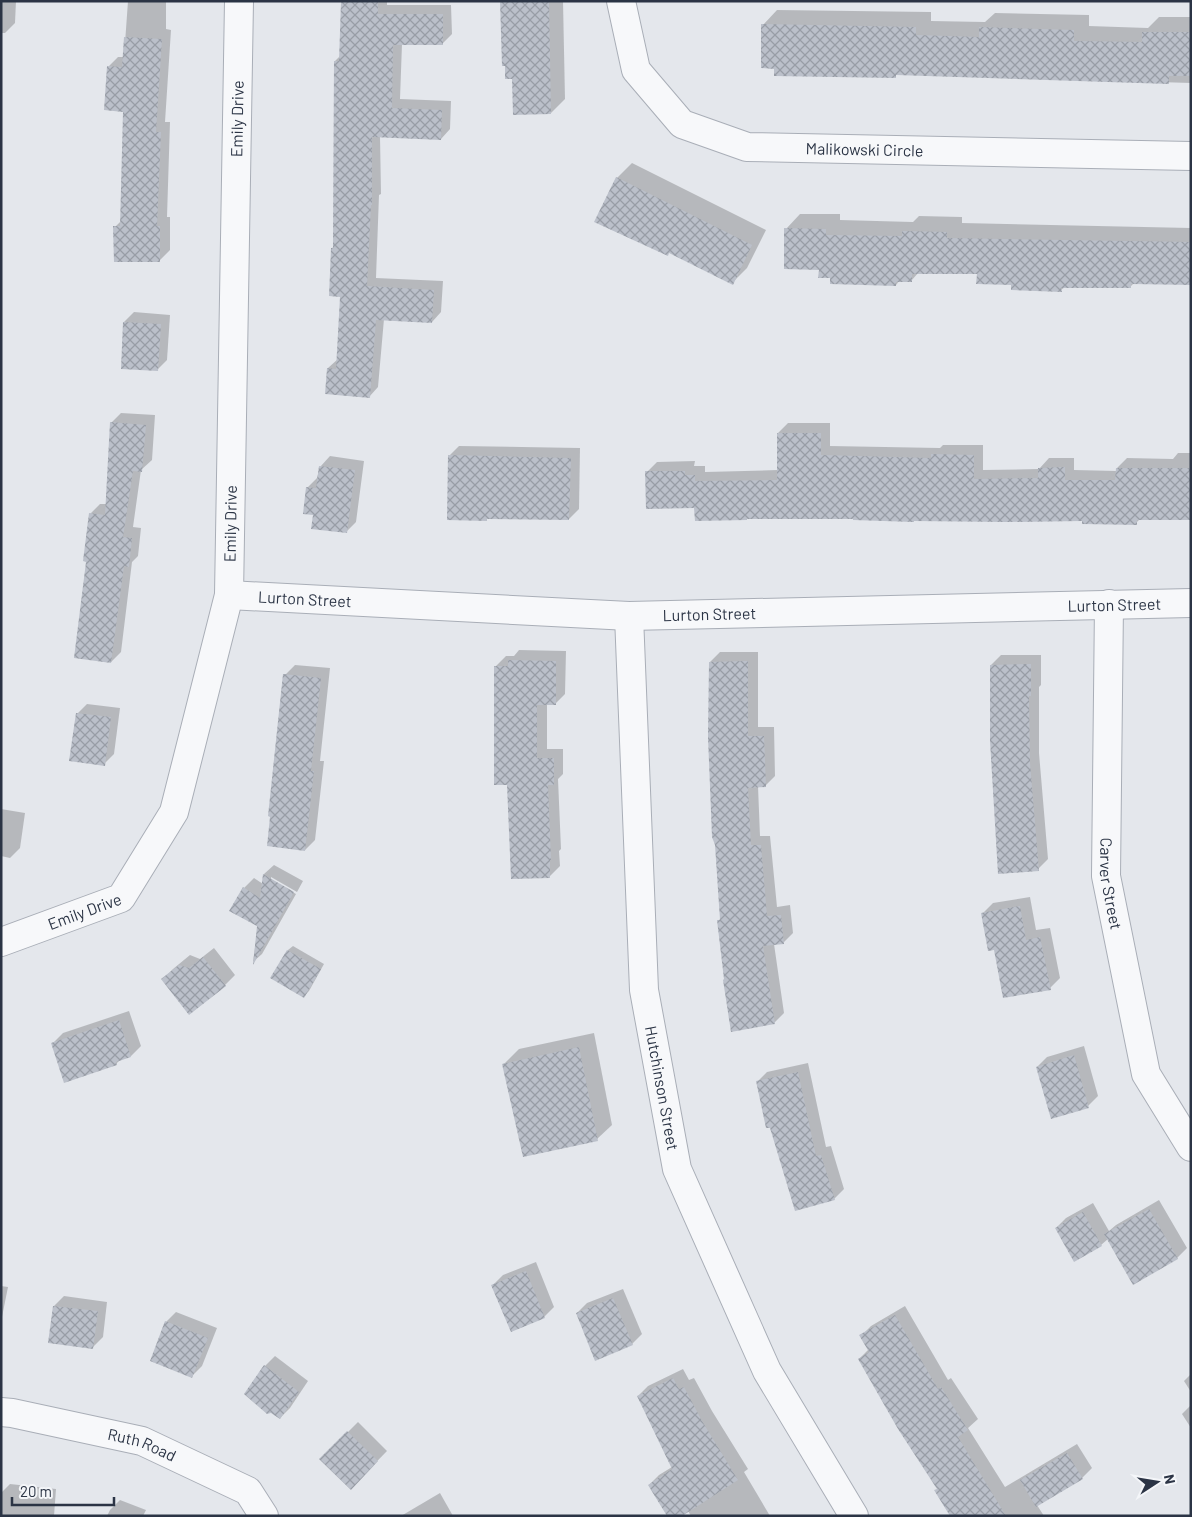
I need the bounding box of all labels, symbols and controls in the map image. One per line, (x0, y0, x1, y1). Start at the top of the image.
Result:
street label: Emily Drive (226, 80, 247, 157)
street label: Malikowski Circle (805, 138, 924, 160)
street label: Emily Drive (220, 485, 240, 562)
street label: Lurton Street (258, 587, 352, 610)
street label: Lurton Street (1067, 594, 1161, 615)
street label: Lurton Street (662, 603, 756, 624)
street label: Carver Street (1097, 838, 1127, 931)
street label: Emily Drive (45, 889, 124, 933)
street label: Hutchinson Street (642, 1024, 683, 1152)
street label: Ruth Road (106, 1424, 179, 1465)
north arrow (1132, 1457, 1182, 1507)
text: N (1161, 1473, 1179, 1486)
scale bar (12, 1474, 115, 1506)
text: 20 m (20, 1482, 52, 1500)

